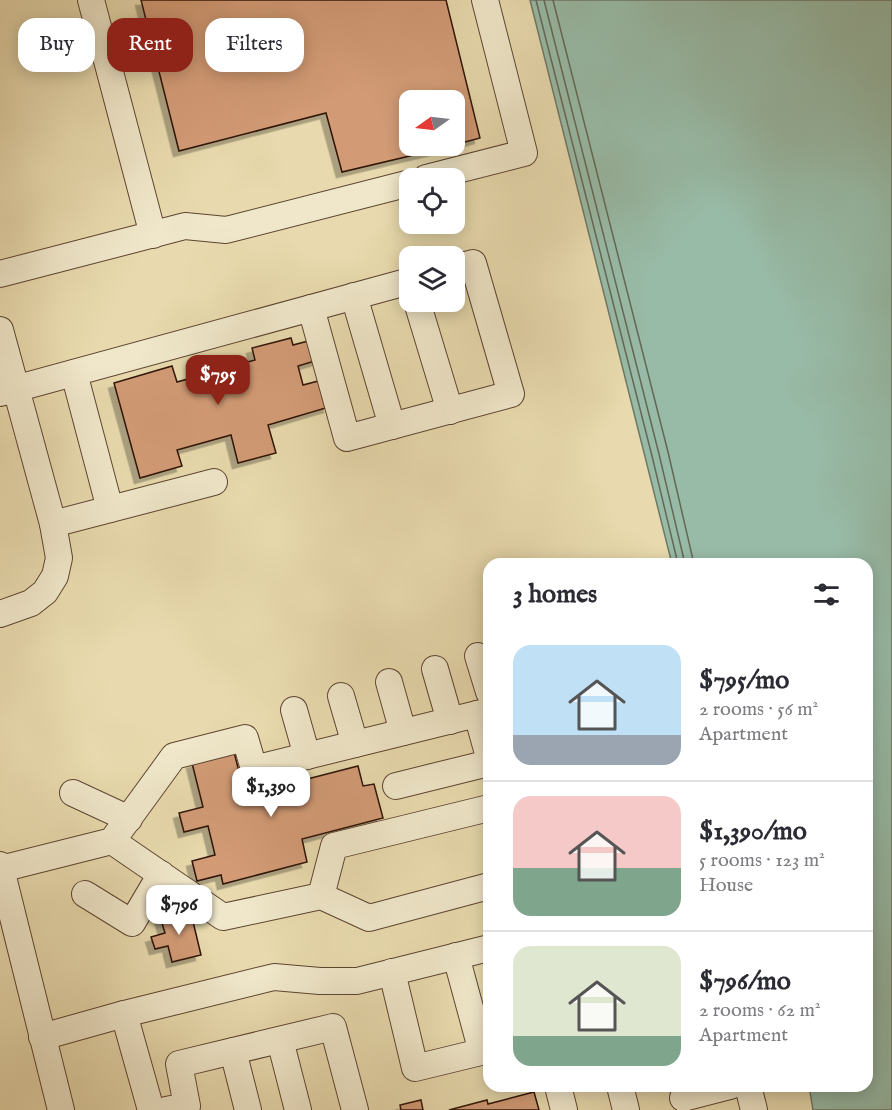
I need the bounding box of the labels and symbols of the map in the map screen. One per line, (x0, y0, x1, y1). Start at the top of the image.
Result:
north arrow (399, 90, 465, 156)
pin: $795 (182, 355, 254, 406)
pin: $1,390 (222, 767, 320, 818)
pin: $796 (143, 885, 215, 936)

